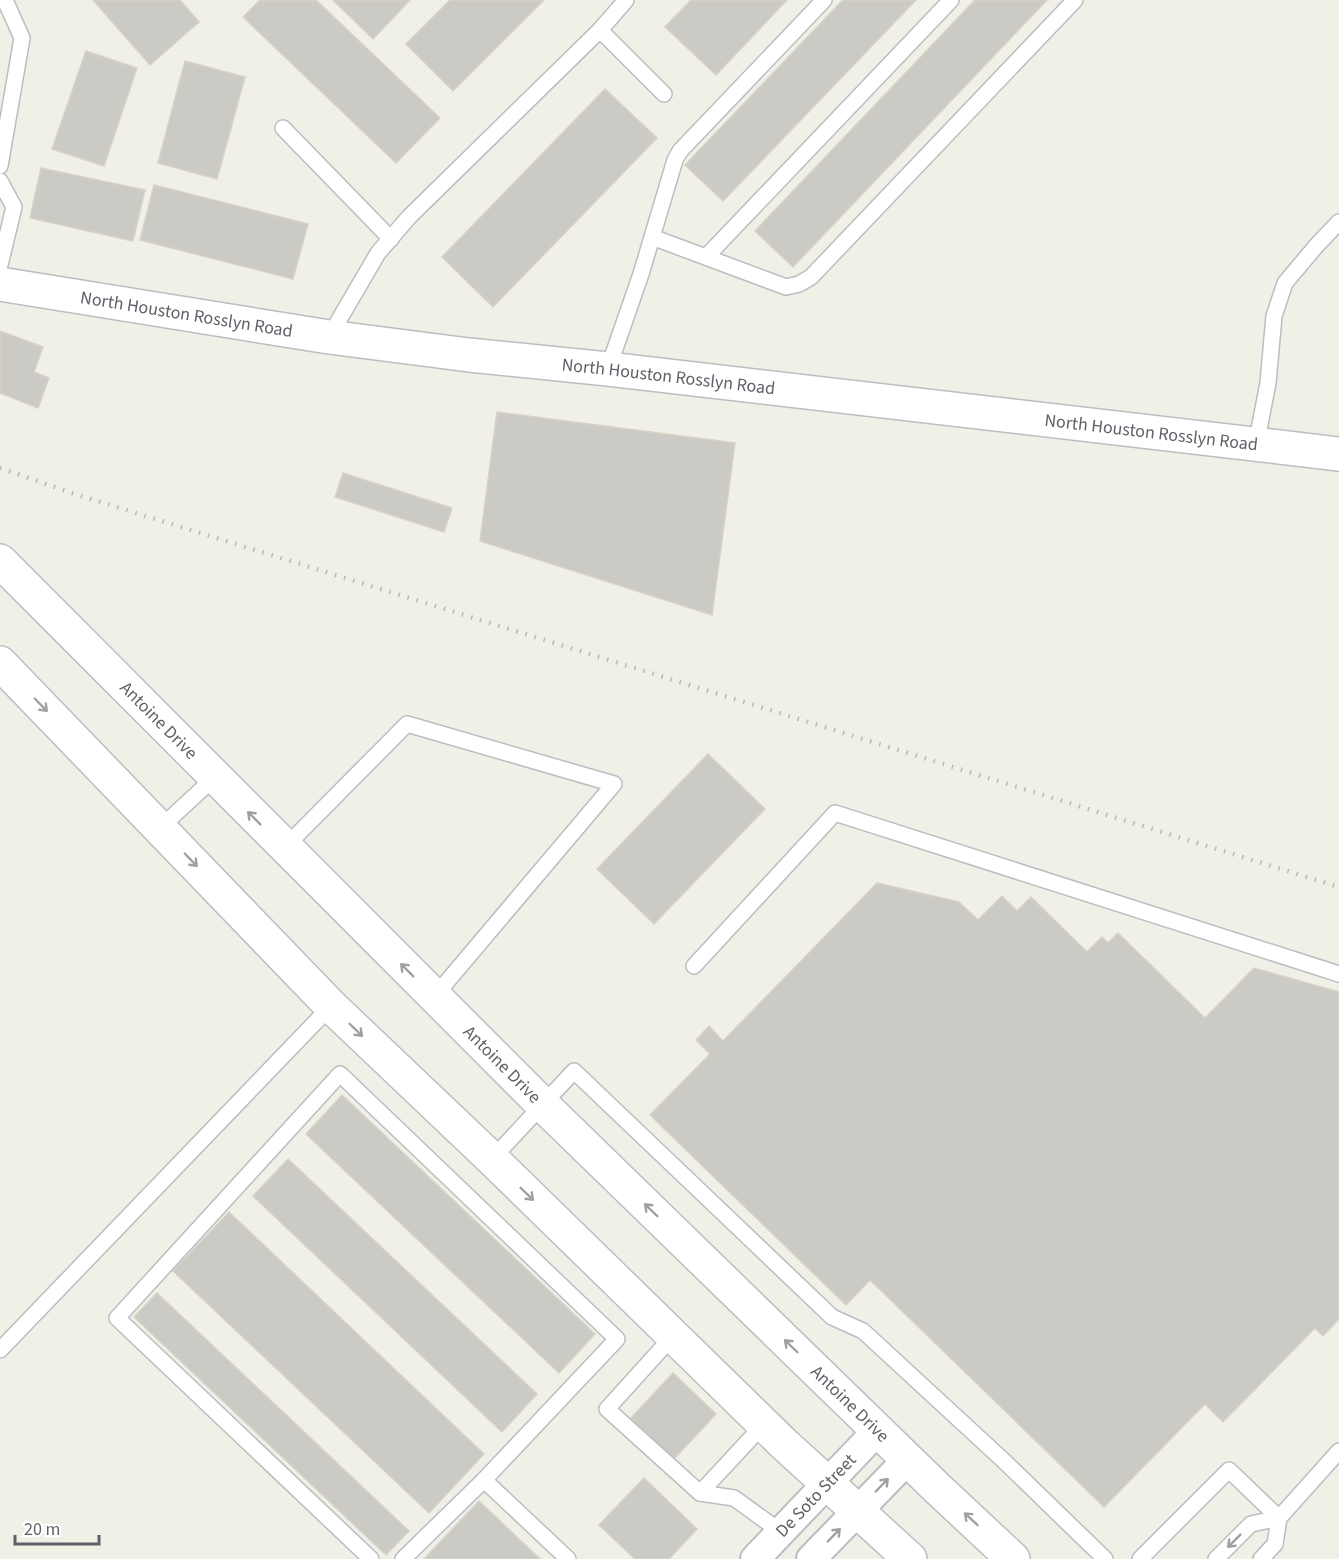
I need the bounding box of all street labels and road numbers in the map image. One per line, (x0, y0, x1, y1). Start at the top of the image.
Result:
street label: North Houston Rosslyn Road (79, 285, 295, 343)
street label: North Houston Rosslyn Road (561, 352, 777, 401)
street label: North Houston Rosslyn Road (1043, 407, 1259, 457)
street label: Antoine Drive (114, 676, 204, 765)
street label: Antoine Drive (458, 1020, 547, 1109)
street label: Antoine Drive (805, 1359, 895, 1448)
street label: De Soto Street (770, 1448, 862, 1543)

